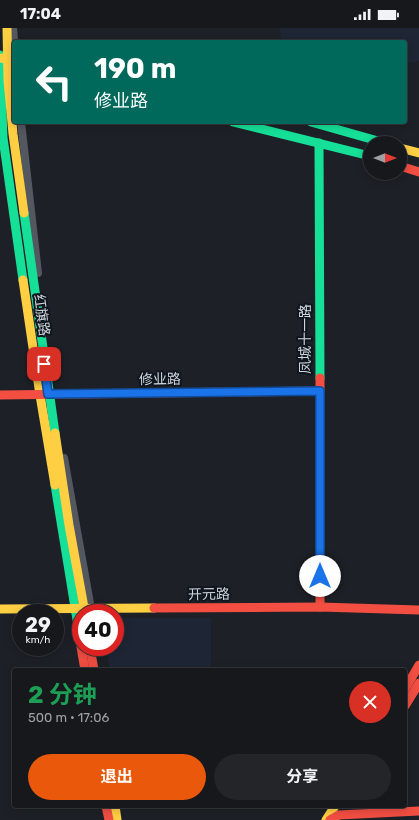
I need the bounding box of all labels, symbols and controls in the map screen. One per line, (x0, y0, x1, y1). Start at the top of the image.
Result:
text: 17:04 (20, 5, 61, 23)
text: 190 m (94, 52, 177, 85)
icon: left (28, 56, 80, 108)
text: 修业路 (94, 90, 148, 112)
north arrow (363, 136, 407, 180)
map controls (363, 136, 407, 180)
street label: 红旗路 (30, 293, 53, 337)
street label: 凤城十一路 (297, 304, 314, 374)
pin (27, 347, 61, 381)
icon: arrive (33, 353, 55, 375)
street label: 修业路 (139, 371, 181, 388)
position arrow (299, 555, 341, 597)
street label: 开元路 (188, 586, 230, 603)
speed limit sign: 40 (72, 604, 124, 656)
text: 29 (25, 613, 51, 637)
text: km/h (26, 634, 50, 646)
text: 2 分钟 (28, 681, 97, 709)
button: close (349, 681, 391, 723)
text: 500 m · 17:06 (28, 710, 109, 725)
button: 退出 (28, 754, 206, 800)
button: 分享 (214, 754, 391, 800)

